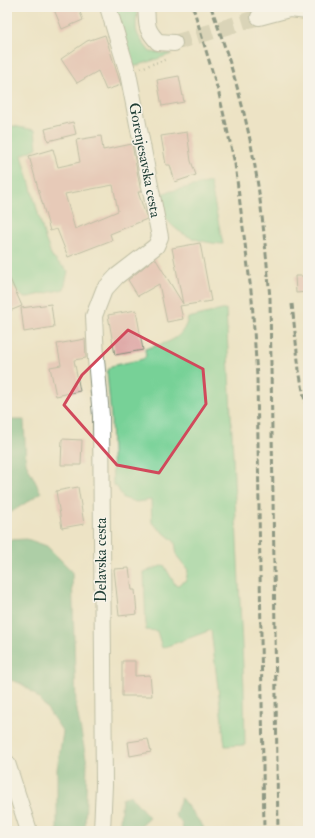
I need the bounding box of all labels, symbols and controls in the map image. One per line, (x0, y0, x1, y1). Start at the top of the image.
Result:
street label: Gorenjesavska cesta (124, 101, 165, 220)
street label: Delavska cesta (92, 517, 111, 602)

